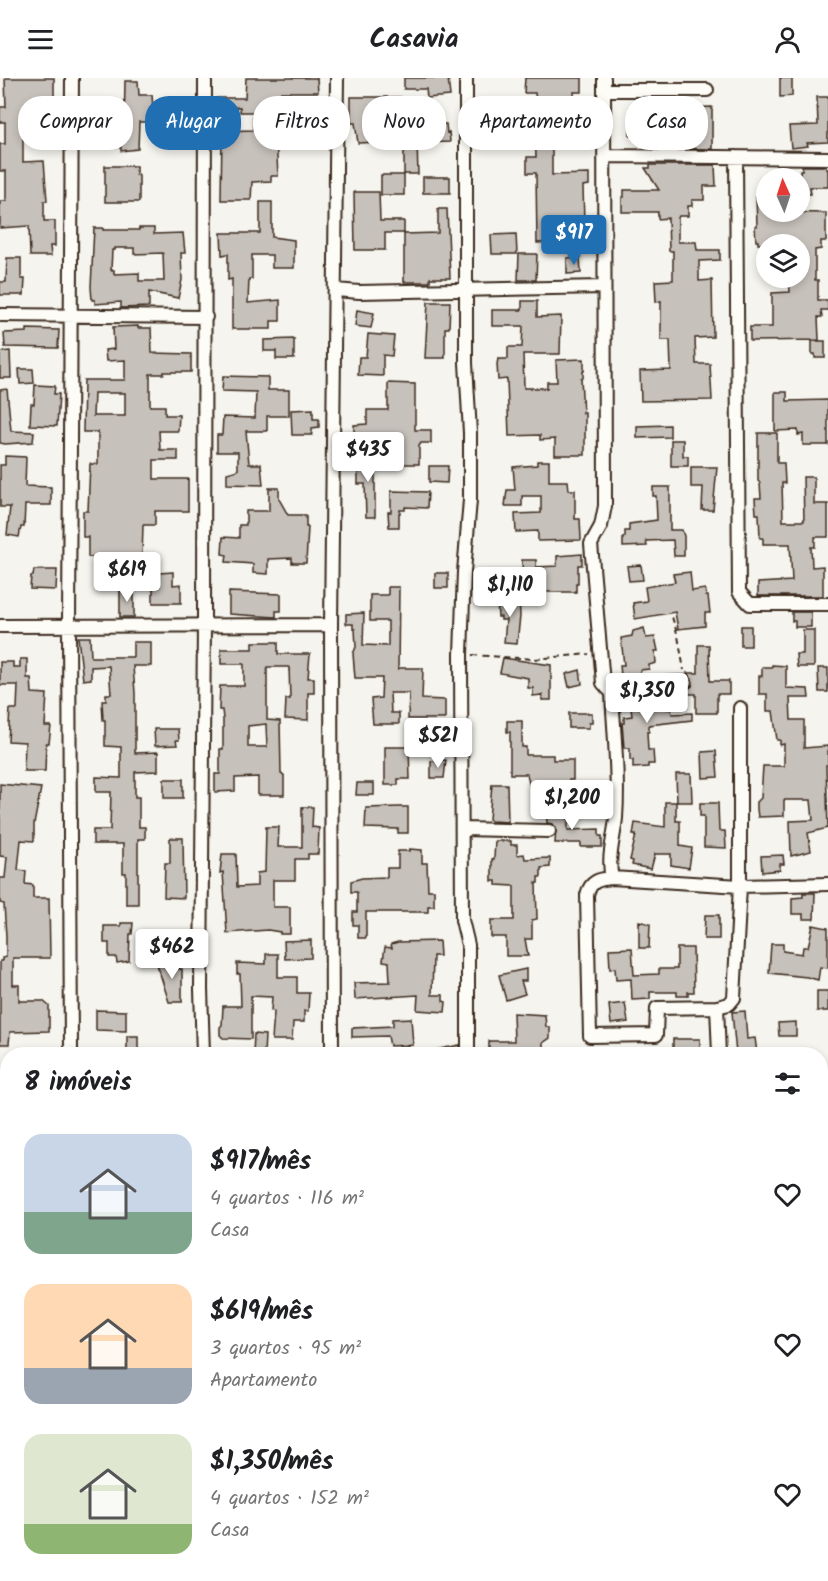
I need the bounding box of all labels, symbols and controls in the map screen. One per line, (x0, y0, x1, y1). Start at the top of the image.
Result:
text: Casavia (370, 18, 459, 61)
icon: menu (24, 23, 57, 56)
icon: person (771, 23, 804, 56)
chip: Comprar (18, 96, 133, 150)
chip: Alugar (145, 96, 241, 150)
chip: Filtros (253, 96, 350, 150)
chip: Novo (362, 96, 446, 150)
chip: Apartamento (458, 96, 613, 150)
chip: Casa (625, 96, 708, 150)
north arrow (756, 168, 810, 222)
map controls (756, 168, 810, 288)
pin: $917 (538, 215, 610, 266)
text: $917 (555, 218, 593, 250)
button: layers (756, 234, 810, 288)
pin: $435 (332, 432, 404, 483)
text: $435 (346, 435, 390, 467)
pin: $619 (91, 552, 163, 603)
text: $619 (108, 555, 146, 587)
pin: $1,110 (461, 567, 559, 618)
text: $1,110 (487, 570, 533, 602)
pin: $1,350 (598, 673, 696, 724)
text: $1,350 (620, 676, 674, 708)
pin: $521 (402, 718, 474, 769)
text: $521 (418, 721, 458, 753)
pin: $1,200 (523, 780, 621, 831)
text: $1,200 (544, 783, 600, 815)
pin: $462 (136, 929, 208, 980)
text: $462 (149, 932, 195, 964)
text: 8 imóveis (24, 1062, 132, 1104)
icon: filters (771, 1067, 804, 1100)
text: $917/mês (210, 1141, 311, 1183)
icon: home (72, 1158, 144, 1230)
icon: heart (771, 1178, 804, 1211)
text: 4 quartos · 116 m² (210, 1183, 364, 1215)
text: Casa (210, 1215, 249, 1247)
text: $619/mês (210, 1291, 313, 1333)
icon: home (72, 1308, 144, 1380)
icon: heart (771, 1328, 804, 1361)
text: 3 quartos · 95 m² (210, 1333, 361, 1365)
text: Apartamento (210, 1365, 317, 1397)
text: $1,350/mês (210, 1441, 333, 1483)
icon: home (72, 1458, 144, 1530)
icon: heart (771, 1478, 804, 1511)
text: 4 quartos · 152 m² (210, 1483, 369, 1515)
text: Casa (210, 1515, 249, 1547)

